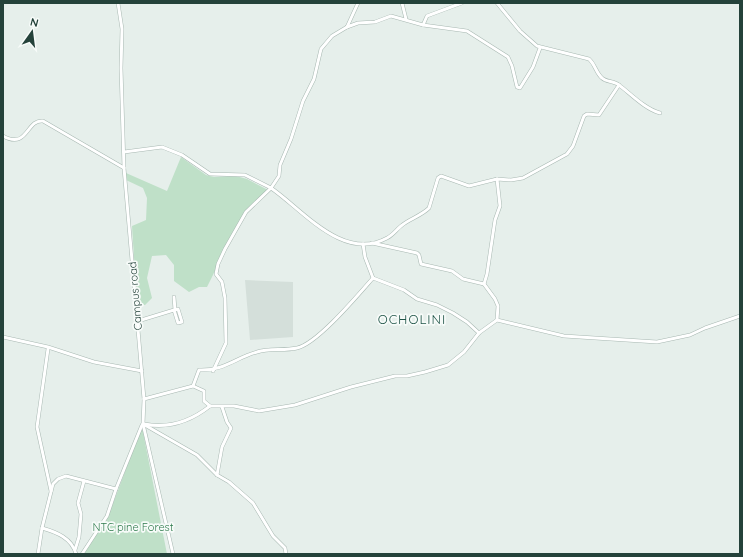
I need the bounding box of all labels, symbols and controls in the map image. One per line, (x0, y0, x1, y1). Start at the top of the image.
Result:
north arrow (12, 12, 52, 52)
text: N (29, 15, 40, 30)
street label: Campus road (125, 261, 145, 331)
district label: OCHOLINI (378, 311, 446, 327)
park label: NTC pine Forest (92, 520, 174, 534)

